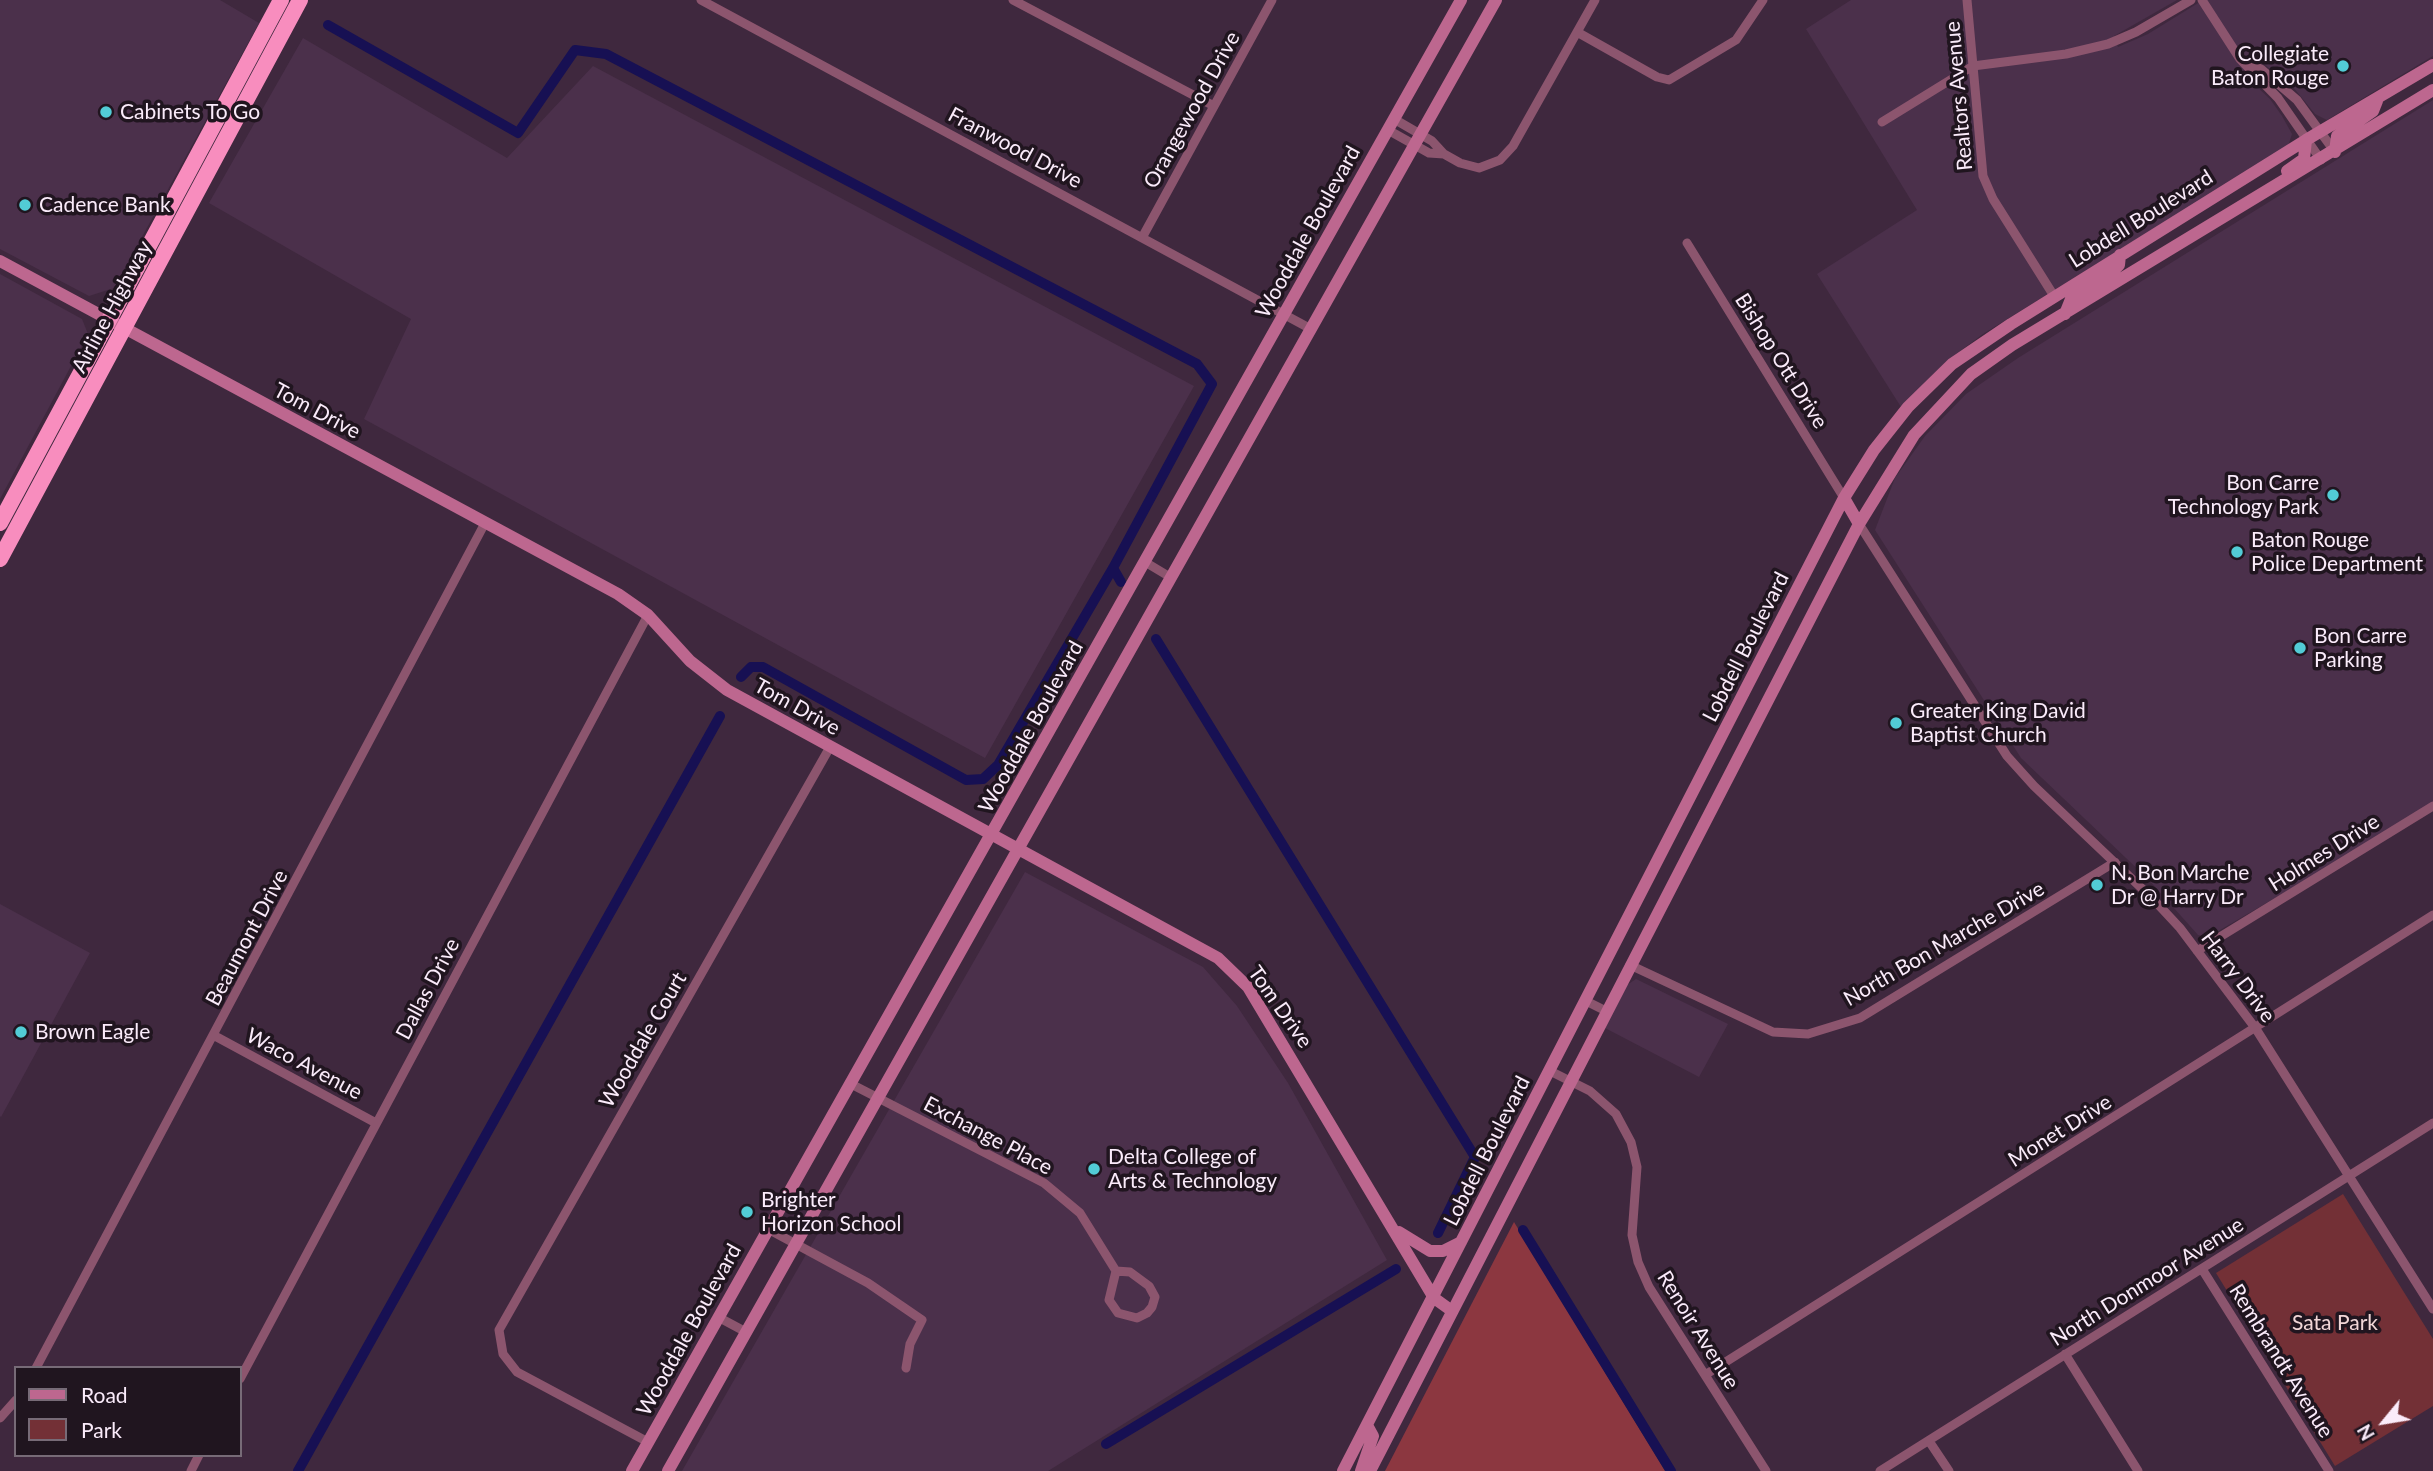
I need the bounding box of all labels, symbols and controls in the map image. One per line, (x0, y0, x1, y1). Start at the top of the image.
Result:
street label: Realtors Avenue (1940, 20, 1978, 172)
street label: Orangewood Drive (1138, 27, 1246, 193)
place label: Collegiate Baton Rouge (2211, 41, 2329, 91)
marker: Collegiate Baton Rouge (2335, 58, 2351, 74)
place label: Cabinets To Go (120, 99, 260, 125)
street label: Franwood Drive (944, 102, 1086, 194)
marker: Cabinets To Go (98, 104, 114, 120)
street label: Wooddale Boulevard (1250, 142, 1366, 322)
street label: Lobdell Boulevard (2064, 165, 2218, 273)
place label: Cadence Bank (39, 192, 171, 218)
marker: Cadence Bank (17, 197, 33, 213)
street label: Airline Highway (67, 237, 157, 377)
street label: Bishop Ott Drive (1729, 289, 1833, 433)
street label: Tom Drive (269, 378, 365, 444)
place label: Bon Carre Technology Park (2168, 470, 2319, 520)
marker: Bon Carre Technology Park (2325, 487, 2341, 503)
place label: Baton Rouge Police Department (2251, 527, 2423, 577)
marker: Baton Rouge Police Department (2229, 544, 2245, 560)
street label: Lobdell Boulevard (1697, 568, 1795, 726)
place label: Bon Carre Parking (2314, 623, 2407, 673)
street label: Wooddale Boulevard (973, 637, 1089, 817)
marker: Bon Carre Parking (2292, 640, 2308, 656)
street label: Tom Drive (750, 673, 844, 741)
place label: Greater King David Baptist Church (1910, 698, 2086, 748)
marker: Greater King David Baptist Church (1888, 715, 1904, 731)
street label: Holmes Drive (2264, 809, 2384, 897)
place label: N. Bon Marche Dr @ Harry Dr (2111, 860, 2249, 910)
street label: Beaumont Drive (201, 866, 293, 1010)
street label: North Bon Marche Drive (1839, 876, 2049, 1012)
marker: N. Bon Marche Dr @ Harry Dr (2089, 877, 2105, 893)
street label: Harry Drive (2196, 926, 2280, 1028)
street label: Dallas Drive (391, 934, 465, 1044)
street label: Tom Drive (1243, 961, 1317, 1053)
street label: Wooddale Court (594, 968, 692, 1112)
place label: Brown Eagle (35, 1019, 150, 1045)
street label: Waco Avenue (242, 1023, 366, 1105)
marker: Brown Eagle (13, 1024, 29, 1040)
street label: Lobdell Boulevard (1438, 1072, 1536, 1230)
street label: Monet Drive (2004, 1089, 2116, 1173)
street label: Exchange Place (919, 1092, 1057, 1180)
place label: Delta College of Arts & Technology (1108, 1144, 1277, 1194)
marker: Delta College of Arts & Technology (1086, 1161, 1102, 1177)
place label: Brighter Horizon School (761, 1187, 901, 1237)
marker: Brighter Horizon School (739, 1204, 755, 1220)
street label: North Donmoor Avenue (2046, 1212, 2248, 1352)
street label: Wooddale Boulevard (631, 1240, 747, 1420)
street label: Renoir Avenue (1652, 1266, 1744, 1394)
street label: Rembrandt Avenue (2224, 1280, 2338, 1442)
park label: Sata Park (2292, 1310, 2378, 1336)
legend (14, 1366, 242, 1457)
text: Road (81, 1382, 128, 1407)
north arrow (2349, 1387, 2419, 1457)
text: Park (81, 1417, 122, 1442)
text: N (2352, 1421, 2379, 1445)

